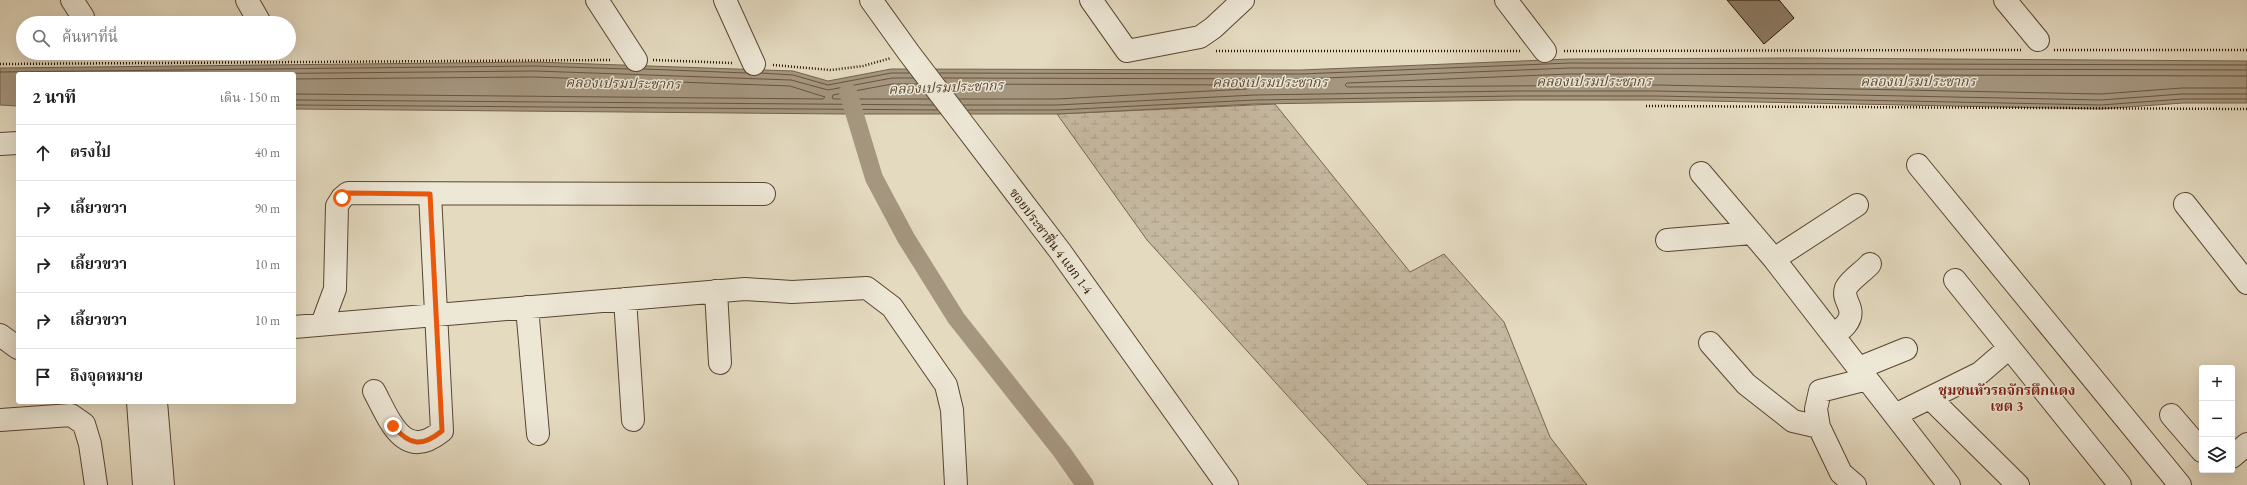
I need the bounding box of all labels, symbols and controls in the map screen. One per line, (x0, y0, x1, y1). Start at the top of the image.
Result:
search box (16, 16, 296, 60)
icon: search (30, 27, 52, 49)
text: ค้นหาที่นี่ (62, 27, 118, 46)
water label: คลองเปรมประชากร (1536, 72, 1654, 90)
water label: คลองเปรมประชากร (1860, 72, 1978, 90)
water label: คลองเปรมประชากร (565, 73, 683, 93)
water label: คลองเปรมประชากร (1212, 73, 1330, 91)
water label: คลองเปรมประชากร (888, 76, 1006, 98)
text: 2 นาที (32, 86, 76, 108)
text: เดิน · 150 m (219, 89, 280, 106)
icon: ahead (32, 142, 54, 164)
text: ตรงไป (70, 142, 111, 161)
text: 40 m (255, 144, 280, 161)
street label: ซอยประชาชื่น 4 แยก 1-4 (1006, 184, 1098, 298)
route start (333, 189, 351, 207)
icon: right (32, 198, 54, 220)
text: เลี้ยวขวา (70, 198, 127, 217)
text: 90 m (255, 200, 280, 217)
icon: right (32, 254, 54, 276)
text: เลี้ยวขวา (70, 254, 127, 273)
text: 10 m (255, 256, 280, 273)
icon: right (32, 310, 54, 332)
text: เลี้ยวขวา (70, 310, 127, 329)
text: 10 m (255, 312, 280, 329)
map controls (2199, 365, 2235, 473)
button: + (2199, 365, 2235, 401)
icon: arrive (32, 366, 54, 388)
text: ถึงจุดหมาย (70, 366, 143, 385)
district label: ชุมชนหัวรถจักรตึกแดง เขต 3 (1939, 381, 2075, 415)
button: − (2199, 401, 2235, 437)
route end (384, 417, 402, 435)
button: layers (2199, 437, 2235, 473)

